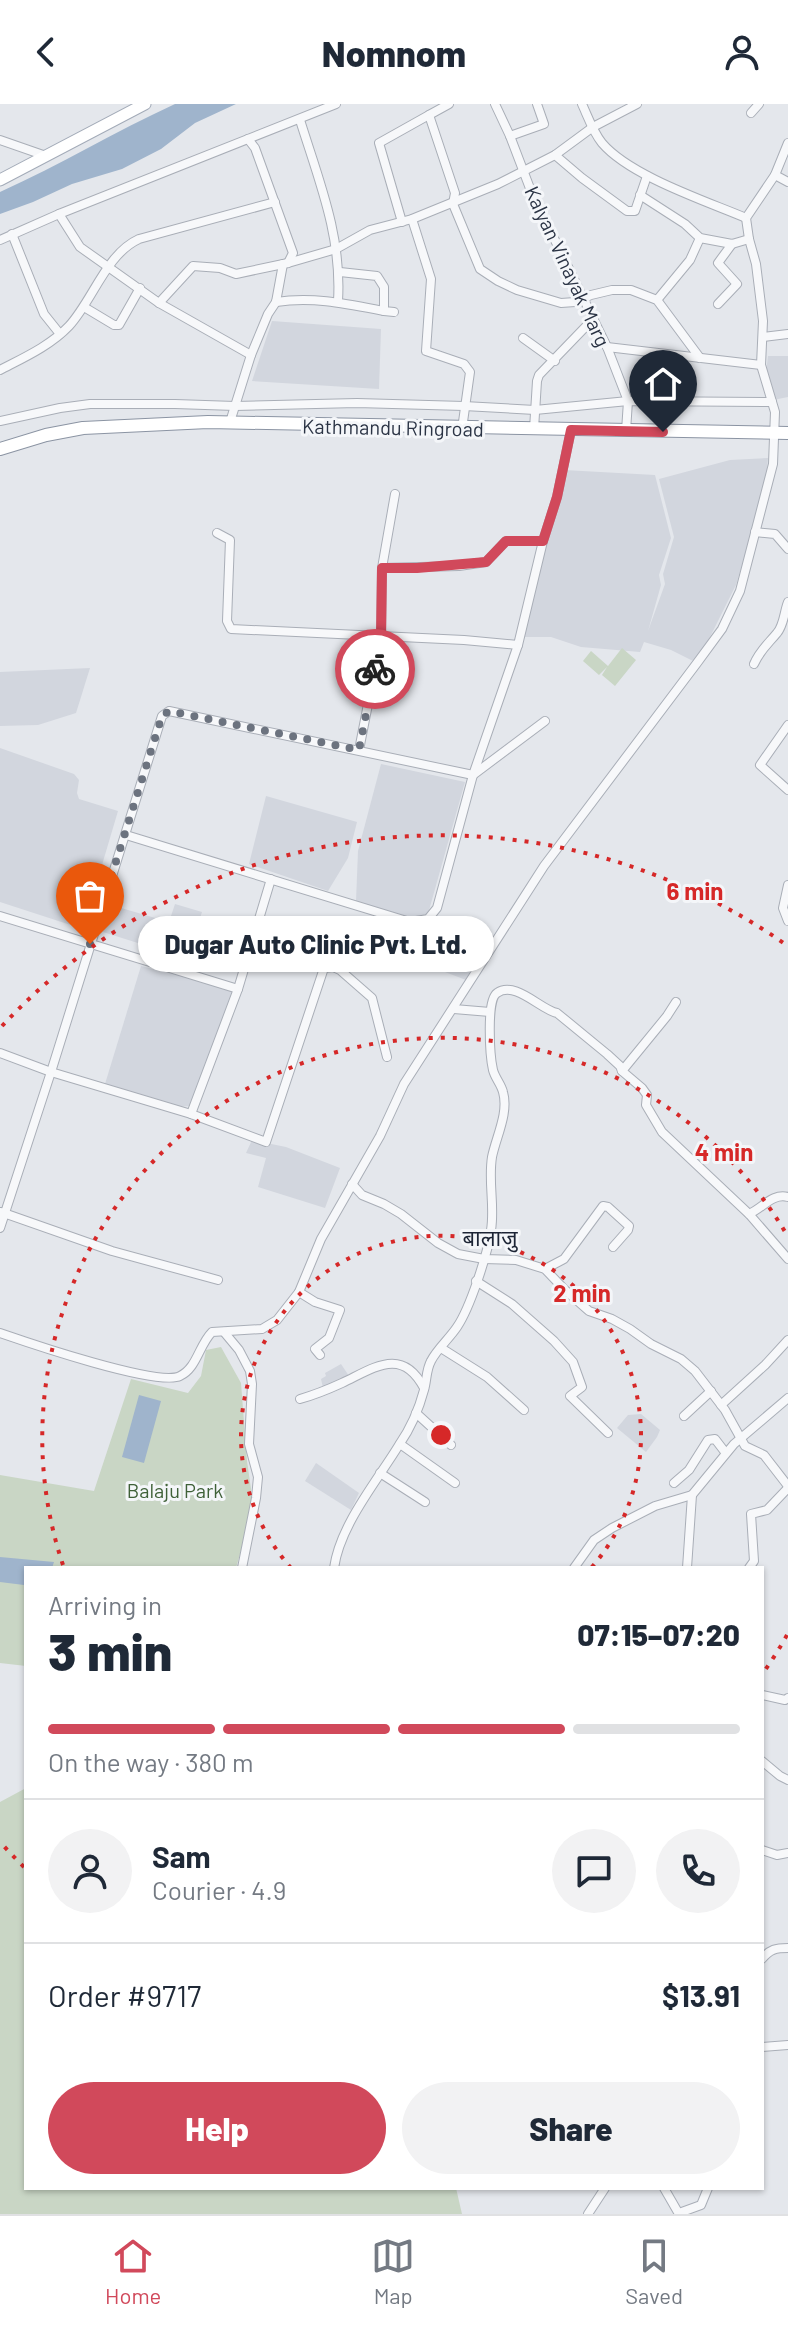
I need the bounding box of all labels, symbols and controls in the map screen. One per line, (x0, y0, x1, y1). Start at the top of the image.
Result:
icon: back (24, 30, 68, 74)
icon: person (720, 30, 764, 74)
text: Nomnom (322, 31, 466, 74)
street label: Kalyan Vinayak Marg (520, 182, 616, 350)
pin (629, 350, 697, 432)
icon: home (641, 362, 685, 406)
street label: Kathmandu Ringroad (302, 413, 484, 441)
courier (335, 629, 415, 709)
icon: bike (353, 647, 397, 691)
pin (56, 862, 124, 944)
icon: bag (68, 874, 112, 918)
text: 6 min (667, 876, 723, 905)
callout: Dugar Auto Clinic Pvt. Ltd. (138, 916, 494, 972)
text: Dugar Auto Clinic Pvt. Ltd. (164, 928, 468, 959)
text: 4 min (695, 1137, 753, 1166)
district label: बालाजु (462, 1224, 519, 1253)
text: 2 min (553, 1278, 611, 1307)
centre of rings (427, 1421, 455, 1449)
park label: Balaju Park (127, 1478, 223, 1502)
text: Arriving in (48, 1589, 162, 1620)
text: 07:15–07:20 (577, 1616, 740, 1652)
text: 3 min (48, 1619, 172, 1681)
text: On the way · 380 m (48, 1746, 254, 1777)
button: person (48, 1829, 132, 1913)
button: chat (552, 1829, 636, 1913)
button: phone (656, 1829, 740, 1913)
text: Sam (152, 1838, 211, 1874)
text: Courier · 4.9 (152, 1874, 286, 1905)
text: Order #9717 (48, 1977, 201, 2013)
text: $13.91 (662, 1977, 740, 2013)
button: Help (48, 2082, 386, 2174)
button: Share (402, 2082, 740, 2174)
tab: Home (105, 2234, 161, 2308)
tab: Map (371, 2234, 415, 2308)
tab: Saved (625, 2234, 683, 2308)

